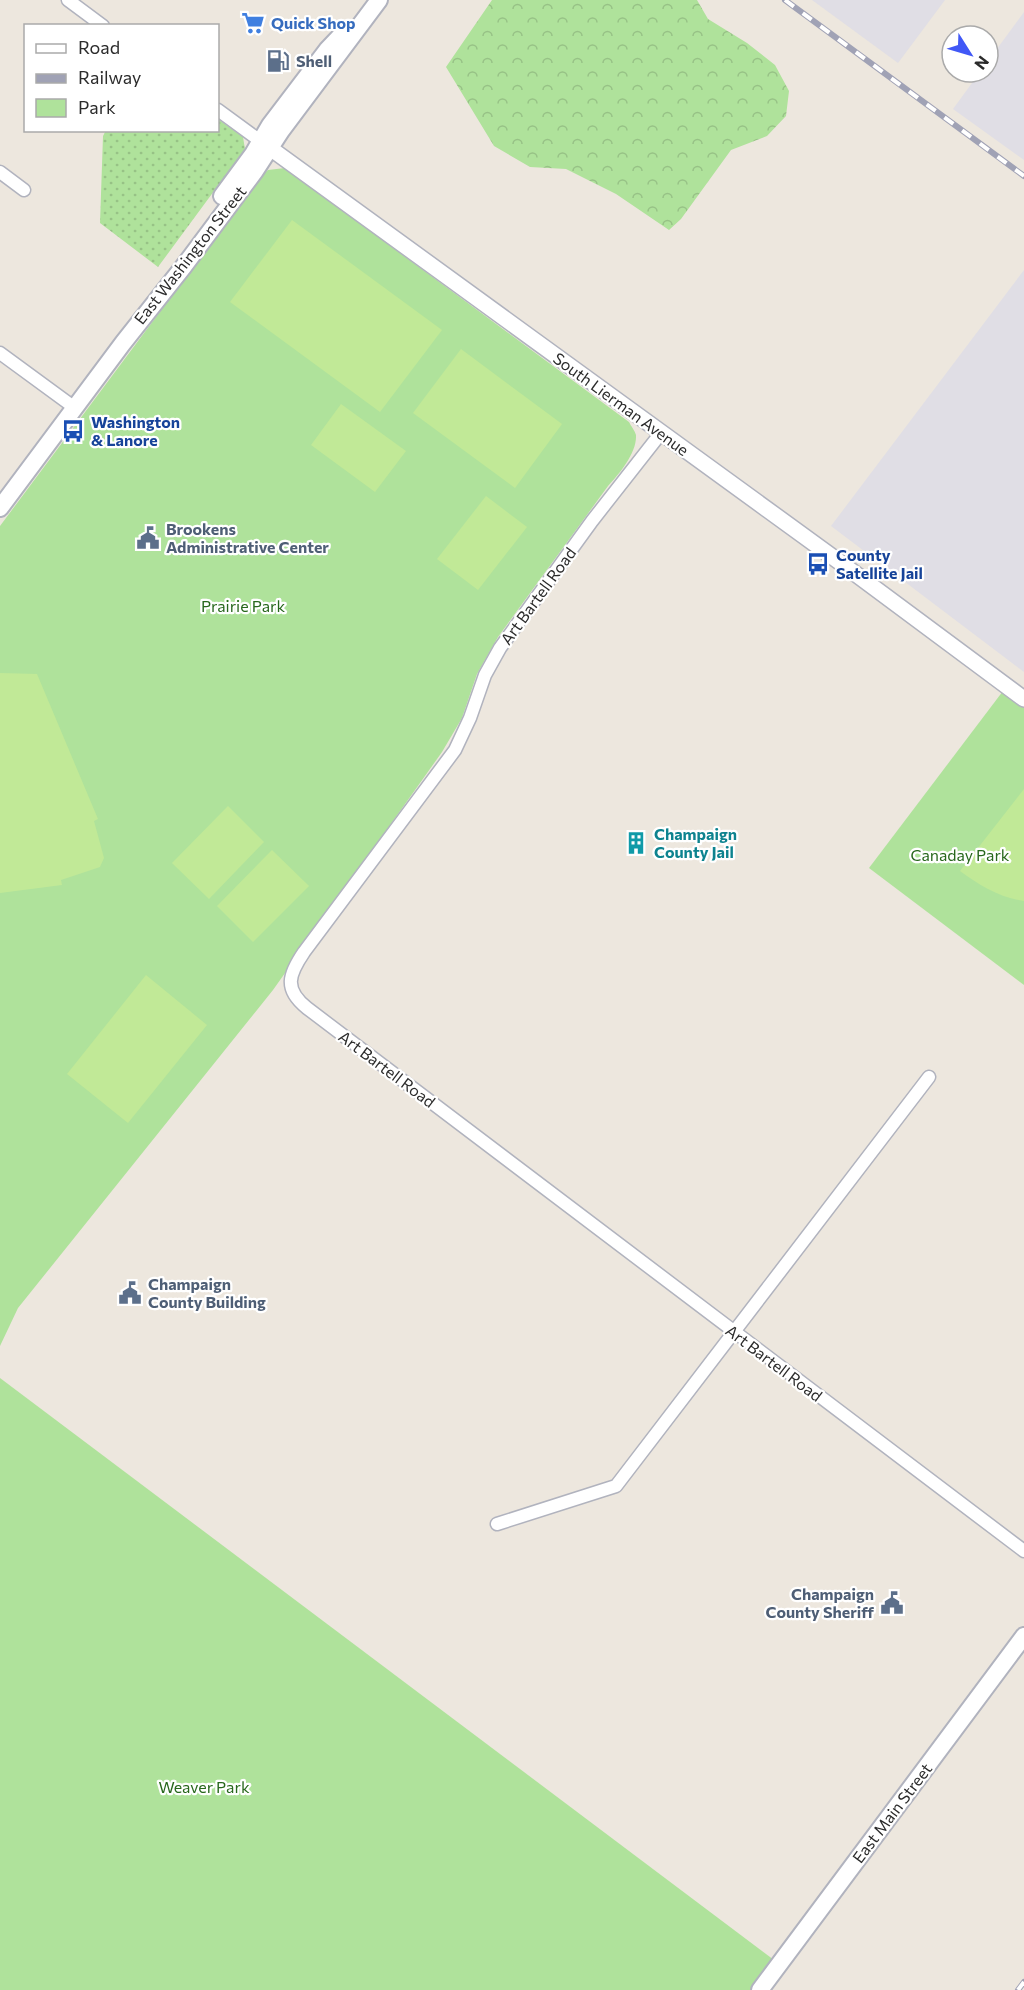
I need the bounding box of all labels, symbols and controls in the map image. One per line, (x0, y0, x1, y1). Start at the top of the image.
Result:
supermarket icon: Quick Shop (240, 10, 266, 36)
place label: Quick Shop (271, 13, 356, 32)
legend (24, 24, 219, 132)
north arrow (940, 24, 1000, 84)
text: Road (78, 36, 120, 58)
fuel station icon: Shell (265, 48, 291, 74)
place label: Shell (296, 51, 332, 70)
text: N (971, 53, 994, 74)
text: Railway (78, 66, 141, 88)
text: Park (78, 96, 116, 118)
street label: East Washington Street (130, 181, 250, 328)
street label: South Lierman Avenue (550, 348, 693, 459)
place label: Washington & Lanore (91, 412, 180, 449)
bus stop icon: Washington & Lanore (60, 418, 86, 444)
place label: Brookens Administrative Center (166, 519, 329, 556)
public building icon: Brookens Administrative Center (135, 525, 161, 551)
street label: Art Bartell Road (496, 543, 579, 648)
place label: County Satellite Jail (836, 545, 923, 582)
bus stop icon: County Satellite Jail (805, 551, 831, 577)
park label: Prairie Park (201, 596, 285, 615)
place label: Champaign County Jail (654, 824, 737, 861)
building icon: Champaign County Jail (623, 830, 649, 856)
park label: Canaday Park (910, 845, 1010, 864)
street label: Art Bartell Road (335, 1026, 439, 1111)
place label: Champaign County Building (148, 1274, 266, 1311)
public building icon: Champaign County Building (117, 1280, 143, 1306)
street label: Art Bartell Road (722, 1320, 826, 1405)
place label: Champaign County Sheriff (765, 1584, 874, 1621)
public building icon: Champaign County Sheriff (879, 1590, 905, 1616)
street label: East Main Street (848, 1759, 936, 1866)
park label: Weaver Park (158, 1777, 250, 1796)

